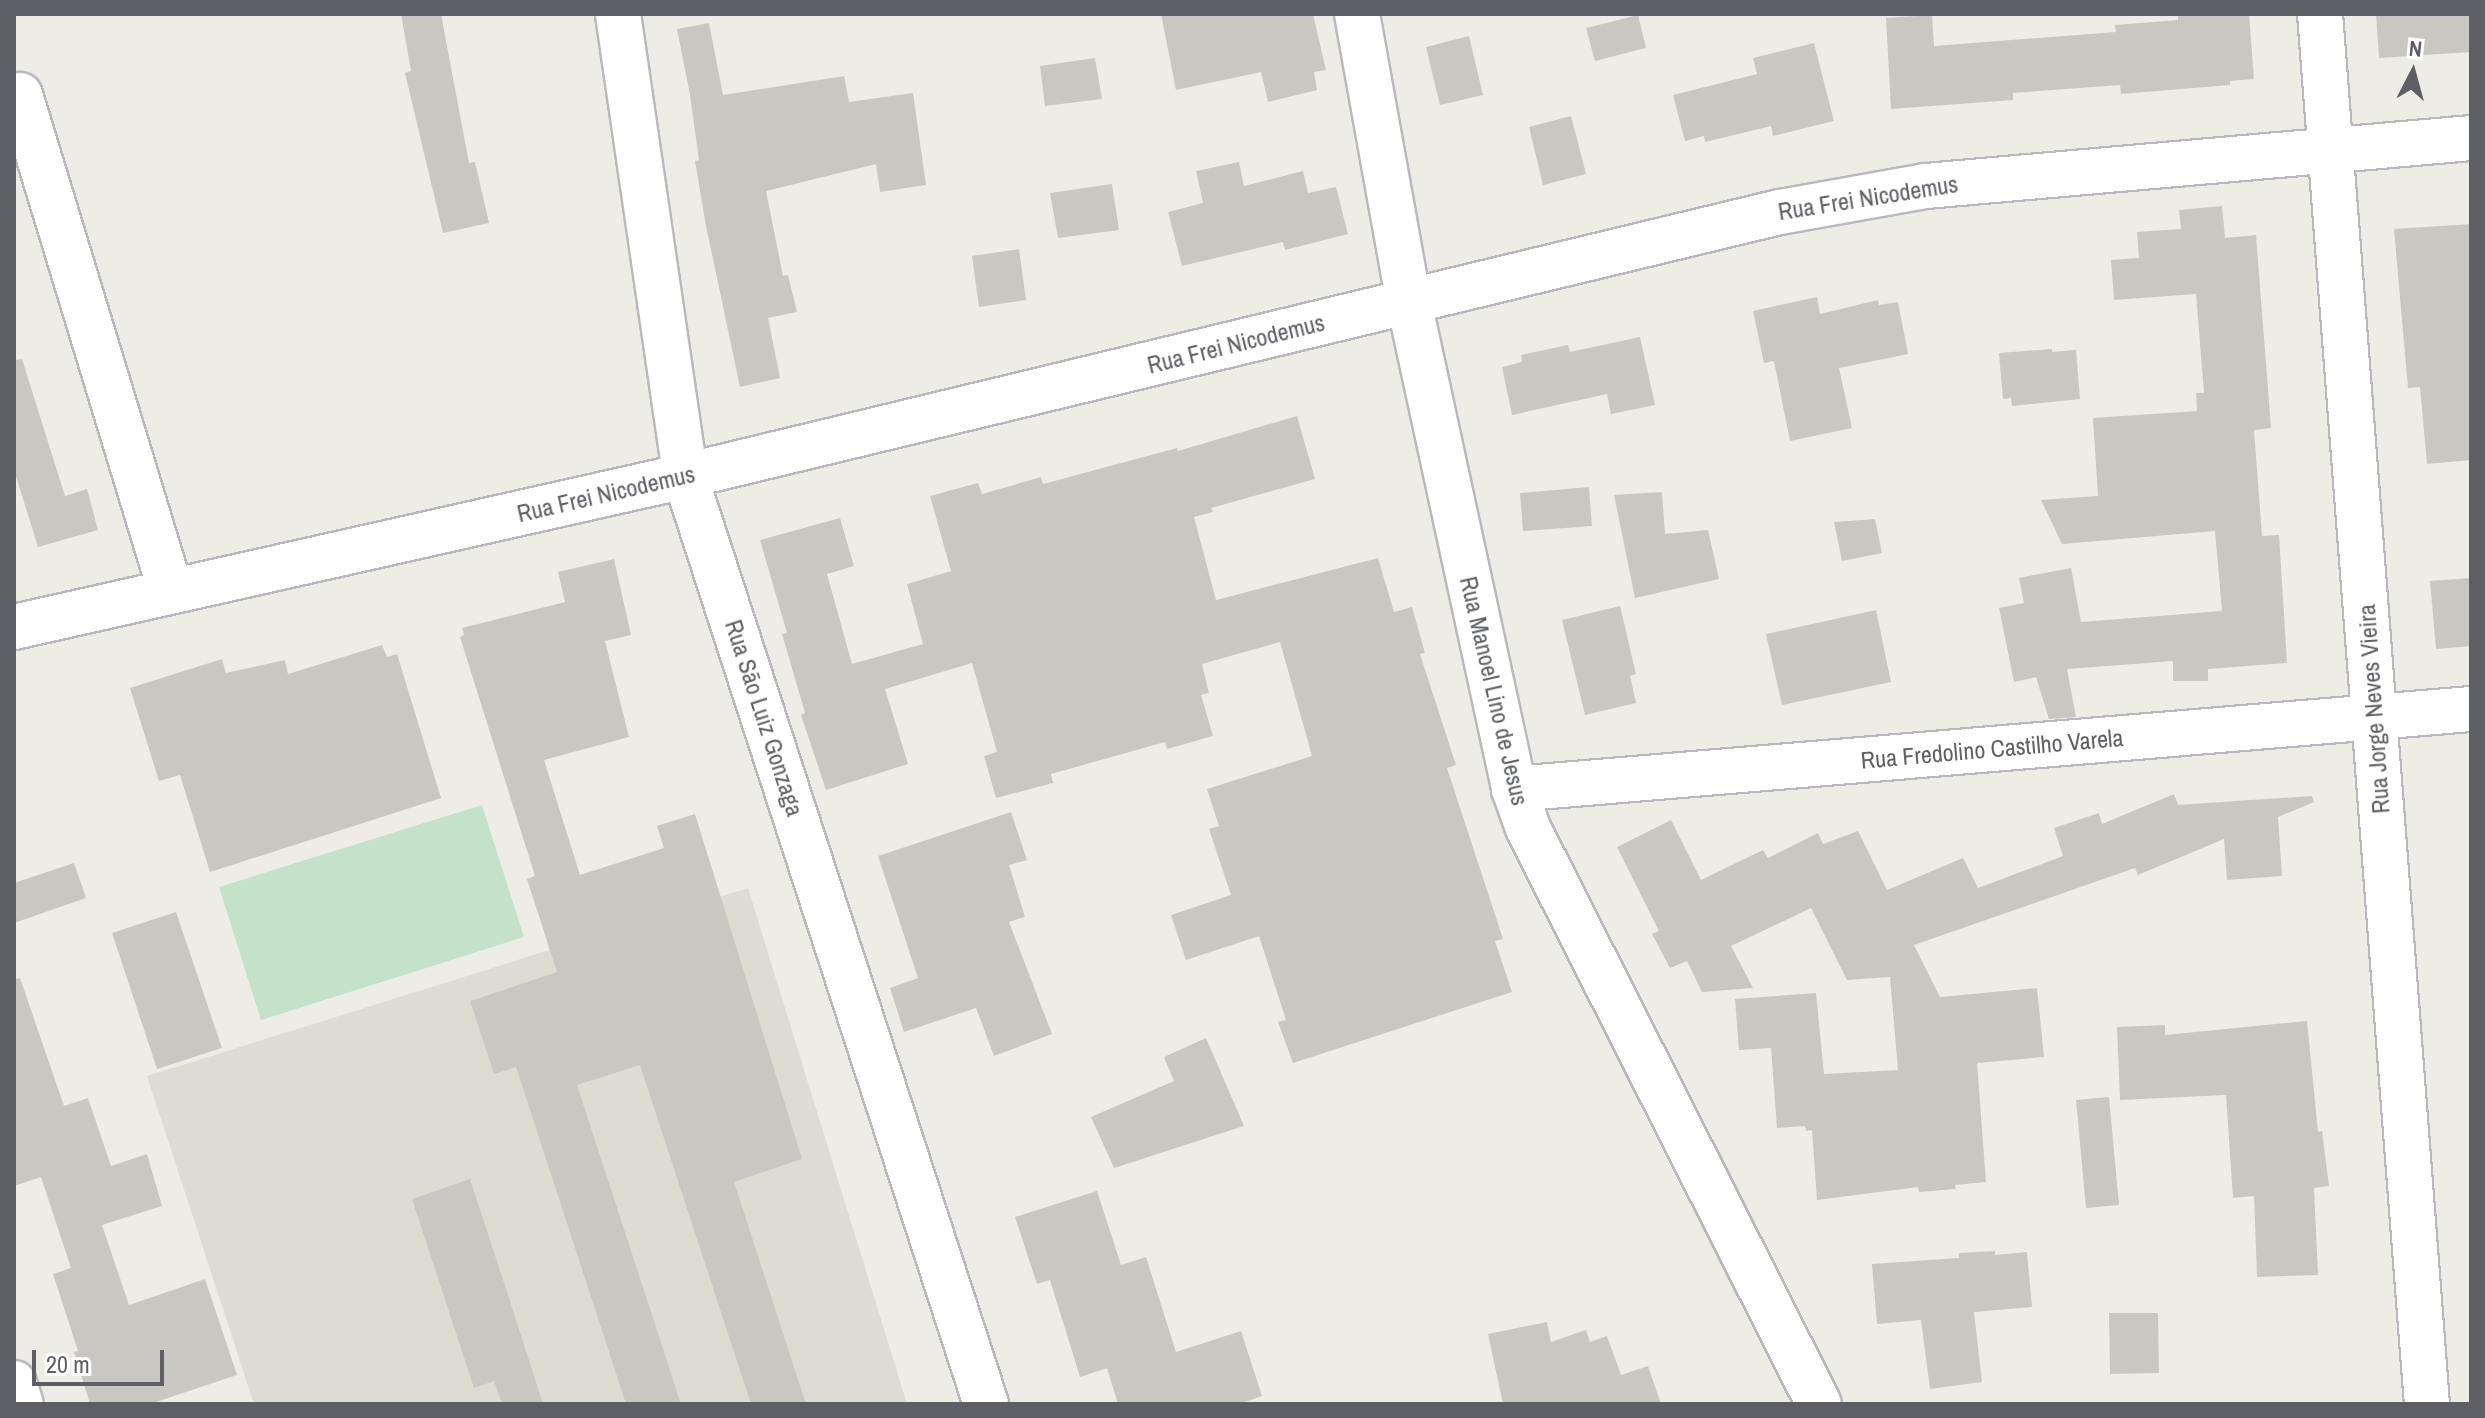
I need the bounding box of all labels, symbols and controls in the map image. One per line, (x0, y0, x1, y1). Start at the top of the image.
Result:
north arrow (2373, 32, 2453, 112)
text: N (2407, 33, 2424, 64)
street label: Rua Frei Nicodemus (1776, 170, 1960, 226)
street label: Rua Frei Nicodemus (1144, 308, 1328, 380)
street label: Rua Frei Nicodemus (514, 460, 698, 528)
street label: Rua Manoel Lino de Jesus (1454, 574, 1534, 808)
street label: Rua Jorge Neves Vieira (2352, 603, 2396, 815)
street label: Rua São Luiz Gonzaga (719, 616, 809, 820)
street label: Rua Fredolino Castilho Varela (1860, 723, 2124, 775)
scale bar (36, 1334, 168, 1384)
text: 20 m (46, 1348, 90, 1380)

